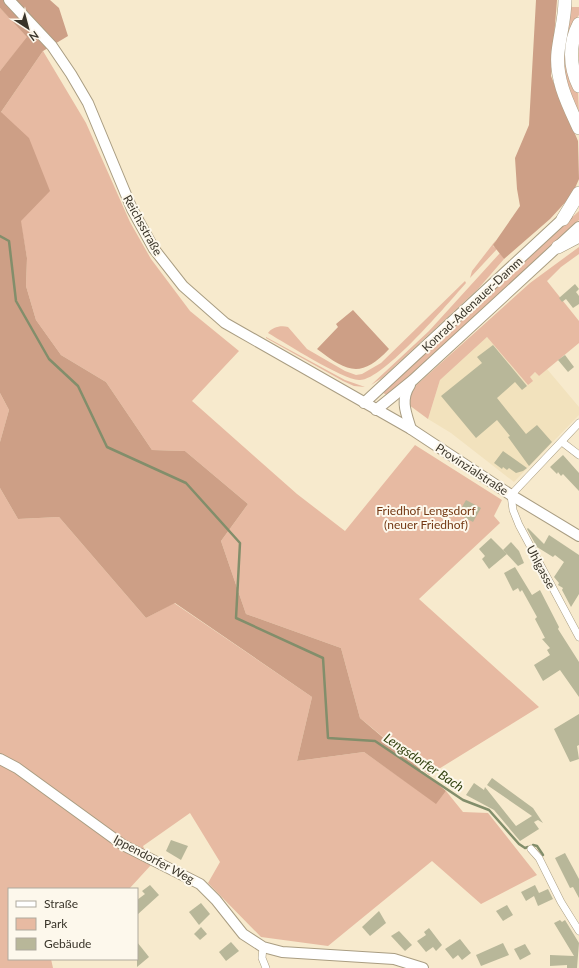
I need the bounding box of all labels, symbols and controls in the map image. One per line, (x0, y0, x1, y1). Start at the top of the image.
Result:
north arrow (8, 8, 48, 48)
text: N (27, 29, 41, 44)
street label: Reichsstraße (120, 192, 166, 258)
street label: Konrad-Adenauer-Damm (418, 253, 526, 355)
street label: Provinzialstraße (433, 440, 511, 498)
park label: Friedhof Lengsdorf (neuer Friedhof) (376, 503, 476, 532)
street label: Uhlgasse (523, 543, 559, 591)
water label: Lengsdorfer Bach (381, 729, 467, 795)
street label: Ippendorfer Weg (111, 831, 197, 887)
legend (8, 888, 138, 960)
text: Straße (44, 896, 78, 911)
text: Park (44, 916, 68, 931)
text: Gebäude (44, 936, 91, 951)

